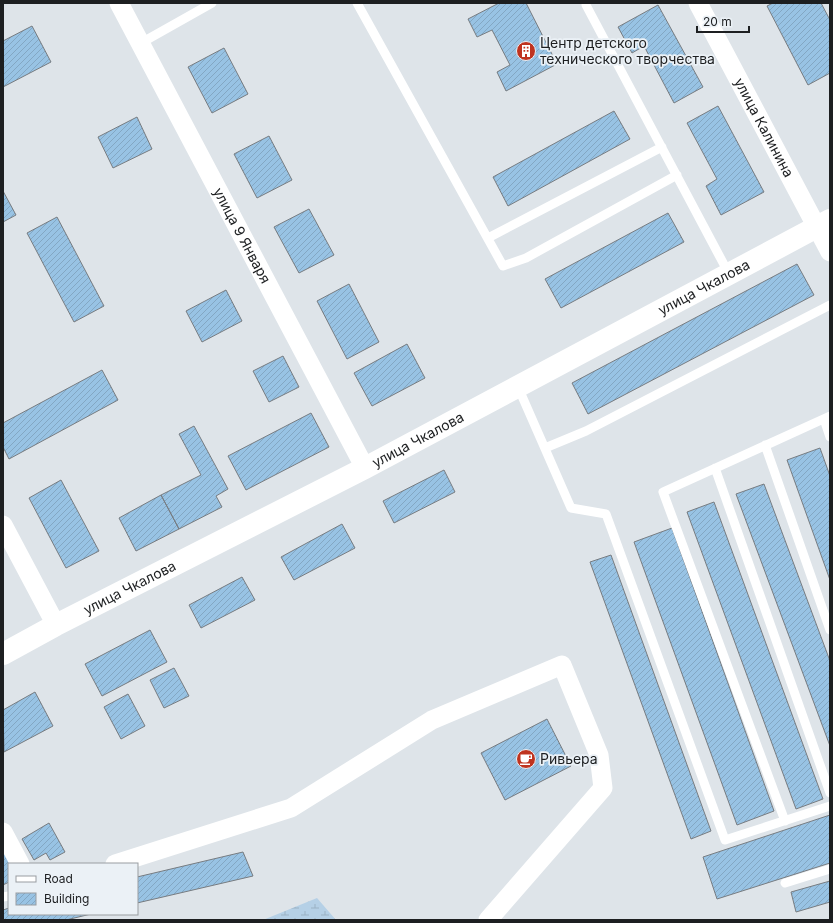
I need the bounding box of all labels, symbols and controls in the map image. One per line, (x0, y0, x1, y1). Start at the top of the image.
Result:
scale bar (697, 8, 749, 34)
text: 20 m (703, 14, 732, 29)
place label: Центр детского технического творчества (540, 34, 715, 67)
building icon: Центр детского технического творчества (515, 40, 537, 62)
street label: улица Калинина (731, 75, 798, 180)
street label: улица 9 Января (210, 184, 275, 286)
street label: улица Чкалова (655, 256, 752, 318)
street label: улица Чкалова (369, 408, 466, 471)
street label: улица Чкалова (80, 557, 178, 618)
cafe icon: Ривьера (515, 748, 537, 770)
place label: Ривьера (540, 750, 598, 767)
legend (8, 863, 138, 915)
text: Road (44, 871, 73, 886)
text: Building (44, 891, 89, 906)

